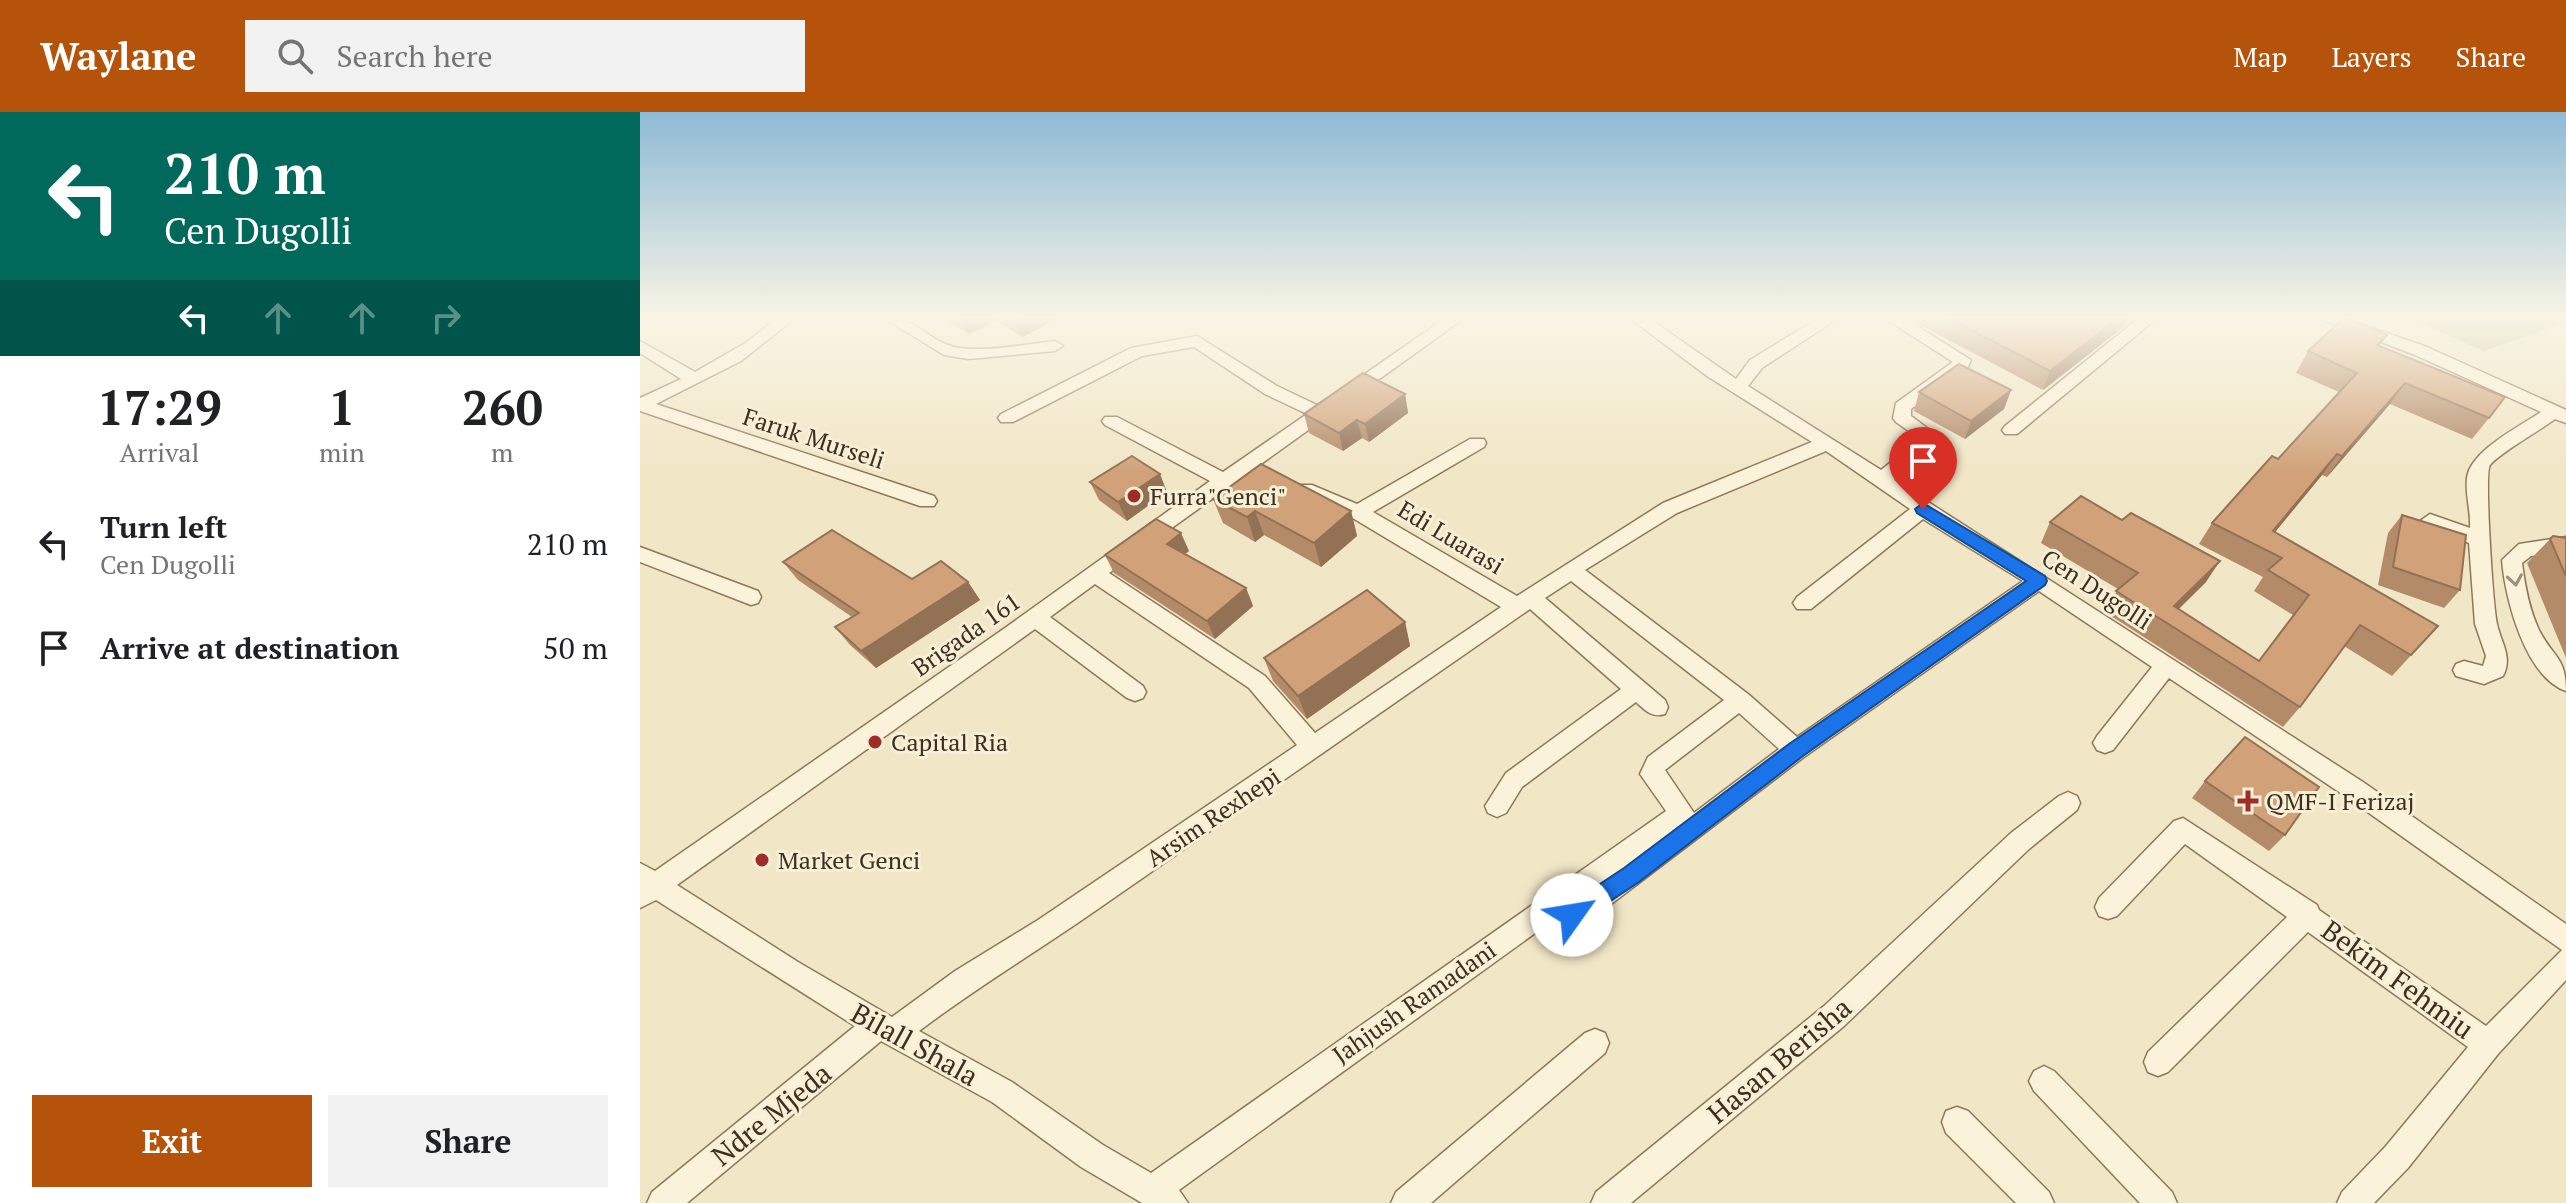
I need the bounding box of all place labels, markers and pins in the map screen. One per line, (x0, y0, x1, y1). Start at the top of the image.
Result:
pin (1889, 427, 1957, 509)
place label: Furra"Genci" (1150, 480, 1286, 512)
marker: Furra"Genci" (1125, 487, 1143, 505)
place label: Capital Ria (891, 726, 1008, 758)
marker: Capital Ria (866, 733, 884, 751)
place label: QMF-I Ferizaj (2266, 785, 2414, 817)
marker: QMF-I Ferizaj (2237, 790, 2259, 812)
place label: Market Genci (778, 844, 920, 876)
marker: Market Genci (753, 851, 771, 869)

